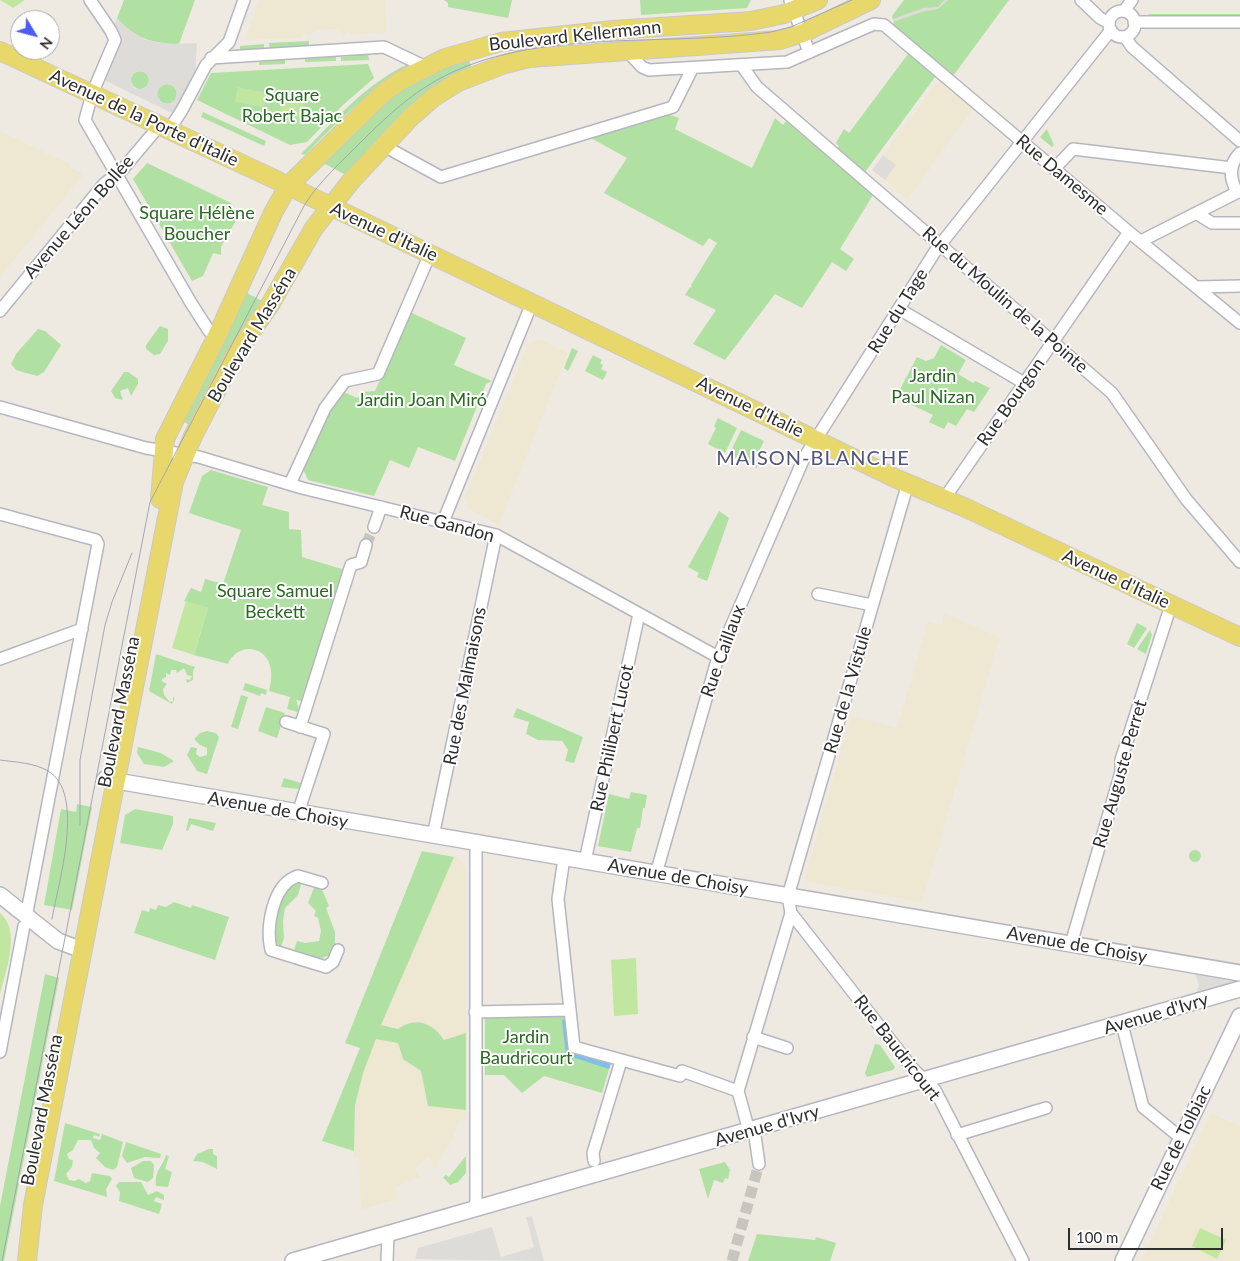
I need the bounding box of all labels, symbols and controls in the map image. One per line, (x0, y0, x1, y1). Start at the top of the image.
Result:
north arrow (10, 10, 60, 60)
street label: Boulevard Kellermann (488, 16, 662, 56)
text: N (37, 34, 57, 53)
street label: Avenue de la Porte d'Italie (46, 65, 242, 171)
park label: Square Robert Bajac (242, 84, 342, 126)
street label: Rue Damesme (1011, 130, 1113, 220)
street label: Avenue Léon Bollée (20, 151, 138, 283)
street label: Avenue d'Italie (327, 198, 441, 266)
park label: Square Hélène Boucher (139, 202, 255, 244)
street label: Rue du Moulin de la Pointe (918, 222, 1092, 378)
street label: Boulevard Masséna (203, 264, 301, 406)
street label: Rue du Tage (863, 265, 933, 357)
street label: Rue Bourgon (973, 354, 1049, 450)
park label: Jardin Paul Nizan (891, 365, 975, 408)
street label: Avenue d'Italie (693, 372, 807, 442)
park label: Jardin Joan Miró (357, 389, 487, 411)
district label: MAISON-BLANCHE (715, 447, 911, 471)
street label: Rue Gandon (397, 501, 497, 547)
street label: Avenue d'Italie (1059, 545, 1173, 613)
park label: Square Samuel Beckett (217, 580, 333, 622)
street label: Rue Caillaux (696, 602, 750, 700)
street label: Rue des Malmaisons (439, 605, 491, 767)
street label: Rue de la Vistule (819, 624, 877, 756)
street label: Boulevard Masséna (94, 635, 144, 789)
street label: Rue Philibert Lucot (586, 663, 638, 813)
street label: Rue Auguste Perret (1089, 697, 1151, 851)
street label: Avenue de Choisy (206, 787, 350, 833)
street label: Avenue de Choisy (606, 854, 750, 900)
street label: Avenue de Choisy (1005, 922, 1149, 968)
street label: Avenue d'Ivry (1101, 989, 1211, 1039)
street label: Rue Baudricourt (849, 991, 945, 1105)
park label: Jardin Baudricourt (479, 1026, 573, 1068)
street label: Boulevard Masséna (17, 1033, 67, 1187)
street label: Rue de Tolbiac (1146, 1082, 1216, 1194)
street label: Avenue d'Ivry (712, 1101, 822, 1151)
scale bar (1070, 1218, 1225, 1250)
text: 100 m (1076, 1228, 1118, 1246)

